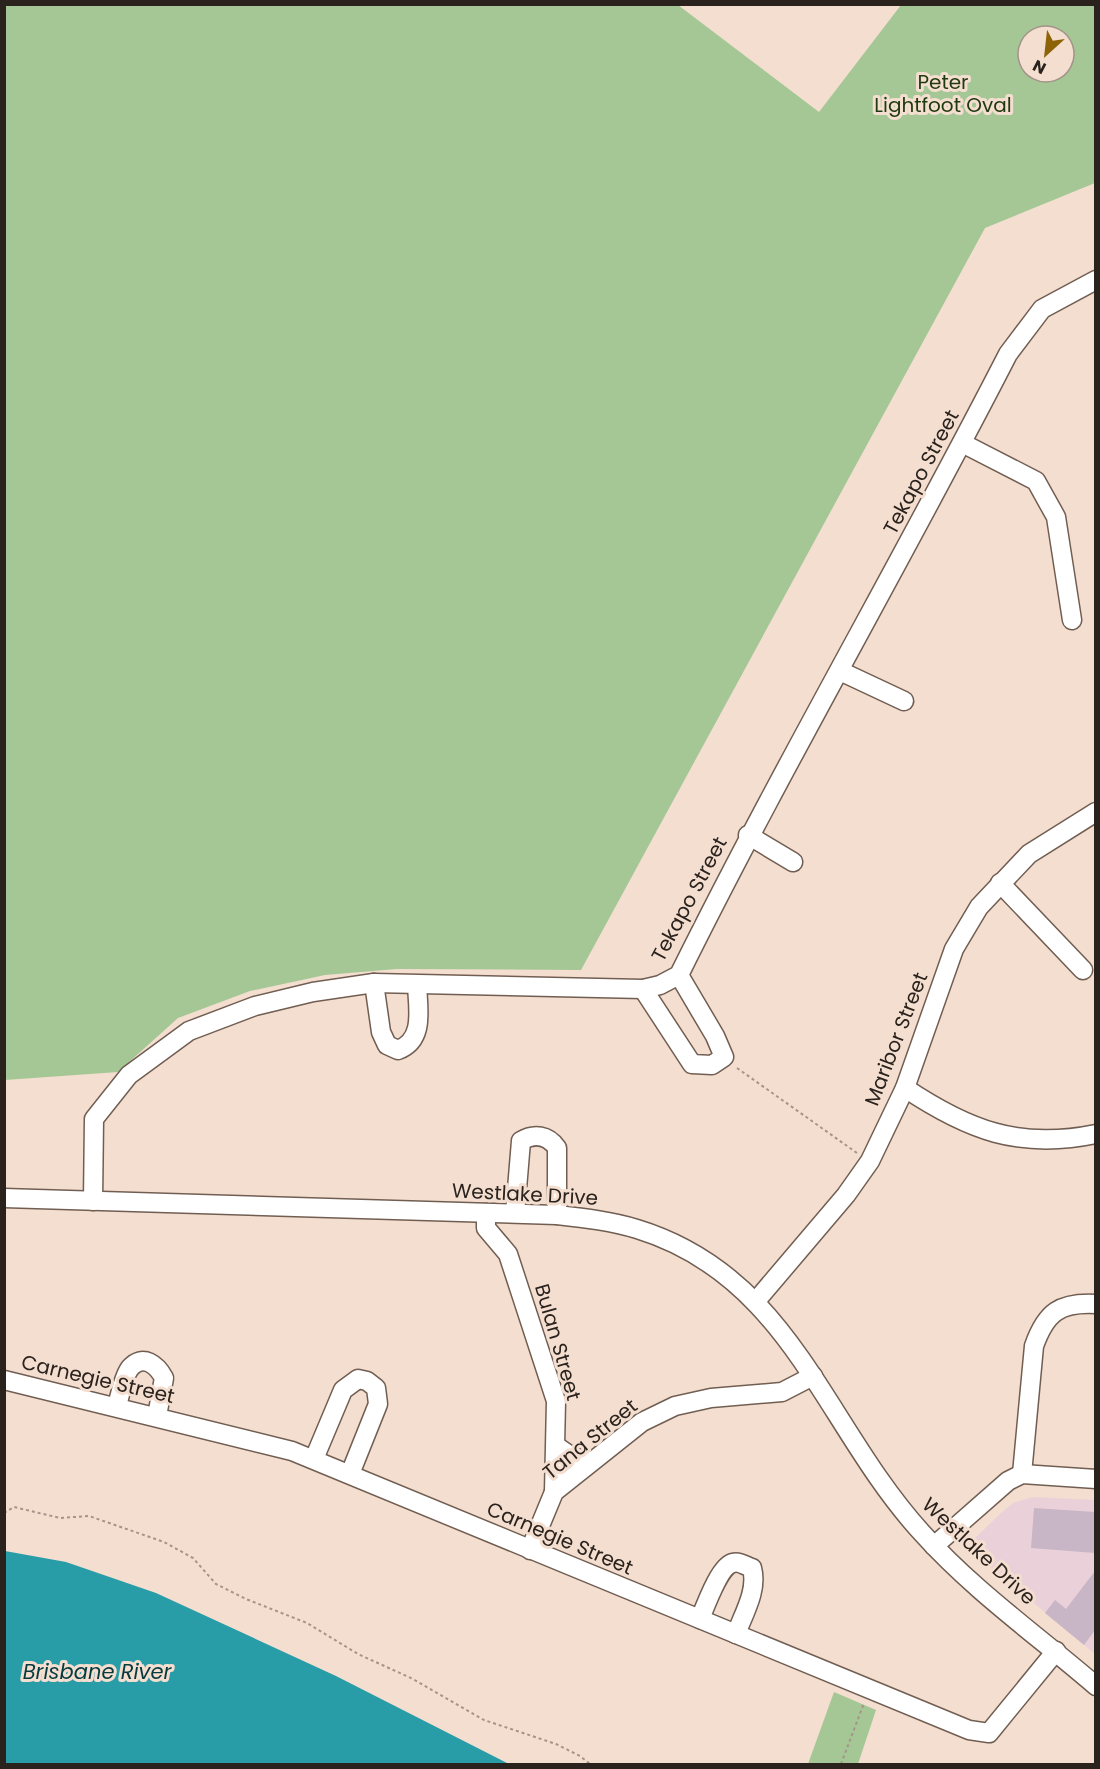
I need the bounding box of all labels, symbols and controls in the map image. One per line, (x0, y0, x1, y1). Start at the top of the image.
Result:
north arrow (1016, 24, 1076, 84)
text: N (1029, 54, 1050, 80)
park label: Peter Lightfoot Oval (874, 68, 1012, 119)
street label: Tekapo Street (876, 405, 966, 539)
street label: Tekapo Street (644, 832, 734, 966)
street label: Maribor Street (858, 968, 934, 1110)
street label: Westlake Drive (451, 1176, 599, 1212)
street label: Bulan Street (528, 1280, 588, 1404)
street label: Carnegie Street (19, 1348, 177, 1410)
street label: Tana Street (537, 1392, 643, 1486)
street label: Westlake Drive (916, 1491, 1042, 1611)
street label: Carnegie Street (483, 1495, 637, 1581)
water label: Brisbane River (23, 1657, 172, 1686)

